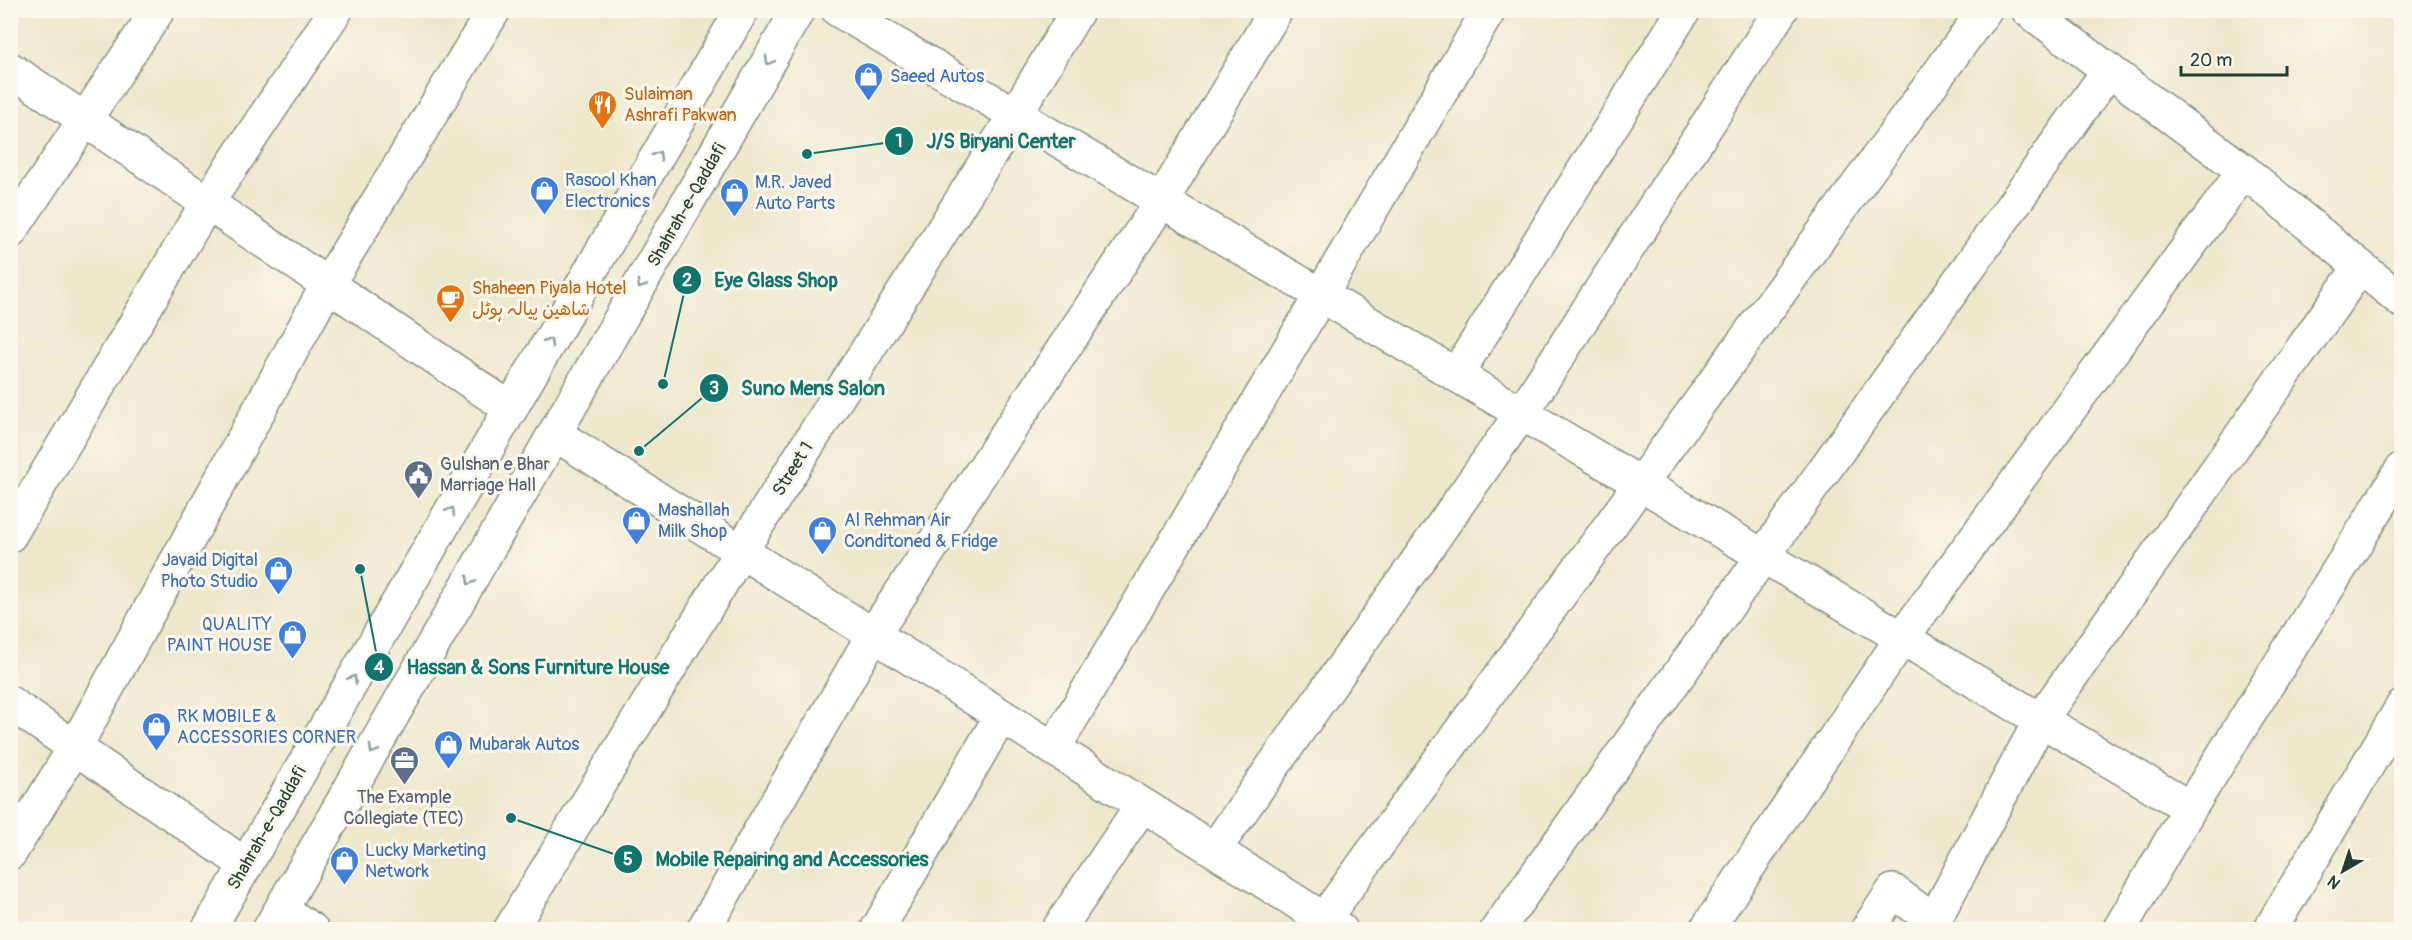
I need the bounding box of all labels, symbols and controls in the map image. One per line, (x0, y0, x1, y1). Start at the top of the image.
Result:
scale bar (2181, 39, 2288, 77)
text: 20 m (2190, 49, 2232, 72)
one-way arrow (765, 55, 777, 65)
shop icon: Saeed Autos (853, 60, 885, 102)
place label: Saeed Autos (890, 65, 984, 88)
place label: Sulaiman Ashrafi Pakwan (624, 83, 737, 127)
restaurant icon: Sulaiman Ashrafi Pakwan (587, 88, 619, 130)
callout: J/S Biryani Center (884, 122, 1087, 160)
text: J/S Biryani Center (926, 129, 1076, 154)
text: 1 (895, 130, 903, 153)
street label: Shahrah-e-Qaddafi (642, 139, 732, 271)
one-way arrow (651, 151, 662, 161)
place label: Rasool Khan Electronics (565, 169, 657, 213)
place label: M.R. Javed Auto Parts (755, 171, 835, 215)
shop icon: Rasool Khan Electronics (528, 174, 560, 216)
shop icon: M.R. Javed Auto Parts (718, 176, 750, 218)
callout: Eye Glass Shop (672, 261, 850, 299)
text: Eye Glass Shop (714, 268, 838, 293)
text: 2 (682, 269, 692, 292)
place label: Shaheen Piyala Hotel شاھین پیالہ ہوٹل (472, 277, 626, 321)
one-way arrow (636, 279, 648, 289)
cafe icon: Shaheen Piyala Hotel شاھین پیالہ ہوٹل (435, 282, 467, 324)
one-way arrow (542, 338, 554, 348)
callout: Suno Mens Salon (699, 369, 898, 407)
text: Suno Mens Salon (741, 376, 885, 401)
text: 3 (709, 377, 719, 400)
street label: Street 1 (767, 438, 819, 500)
place label: Gulshan e Bhar Marriage Hall (440, 453, 550, 497)
public building icon: Gulshan e Bhar Marriage Hall (403, 458, 435, 500)
place label: Mashallah Milk Shop (658, 499, 730, 543)
shop icon: Mashallah Milk Shop (621, 504, 653, 546)
one-way arrow (444, 507, 456, 517)
place label: Al Rehman Air Conditoned & Fridge (844, 509, 998, 553)
shop icon: Al Rehman Air Conditoned & Fridge (807, 514, 839, 556)
place label: Javaid Digital Photo Studio (161, 549, 258, 593)
shop icon: Javaid Digital Photo Studio (263, 554, 295, 596)
one-way arrow (466, 575, 478, 585)
place label: QUALITY PAINT HOUSE (167, 613, 273, 657)
shop icon: QUALITY PAINT HOUSE (277, 618, 309, 660)
callout: Hassan & Sons Furniture House (364, 648, 681, 686)
text: Hassan & Sons Furniture House (407, 655, 671, 680)
text: 4 (374, 656, 385, 679)
one-way arrow (346, 675, 358, 685)
place label: RK MOBILE & ACCESSORIES CORNER (177, 705, 356, 749)
shop icon: RK MOBILE & ACCESSORIES CORNER (140, 710, 172, 752)
shop icon: Mubarak Autos (432, 728, 464, 770)
place label: Mubarak Autos (469, 733, 579, 756)
one-way arrow (369, 744, 380, 755)
office icon: The Example Collegiate (TEC) (388, 744, 420, 786)
street label: Shahrah-e-Qaddafi (222, 762, 312, 894)
place label: The Example Collegiate (TEC) (344, 786, 464, 830)
place label: Lucky Marketing Network (365, 839, 486, 883)
callout: Mobile Repairing and Accessories (613, 840, 940, 878)
north arrow (2313, 841, 2373, 901)
shop icon: Lucky Marketing Network (328, 844, 360, 886)
text: Mobile Repairing and Accessories (656, 847, 928, 872)
text: 5 (623, 848, 633, 871)
text: N (2324, 871, 2345, 893)

